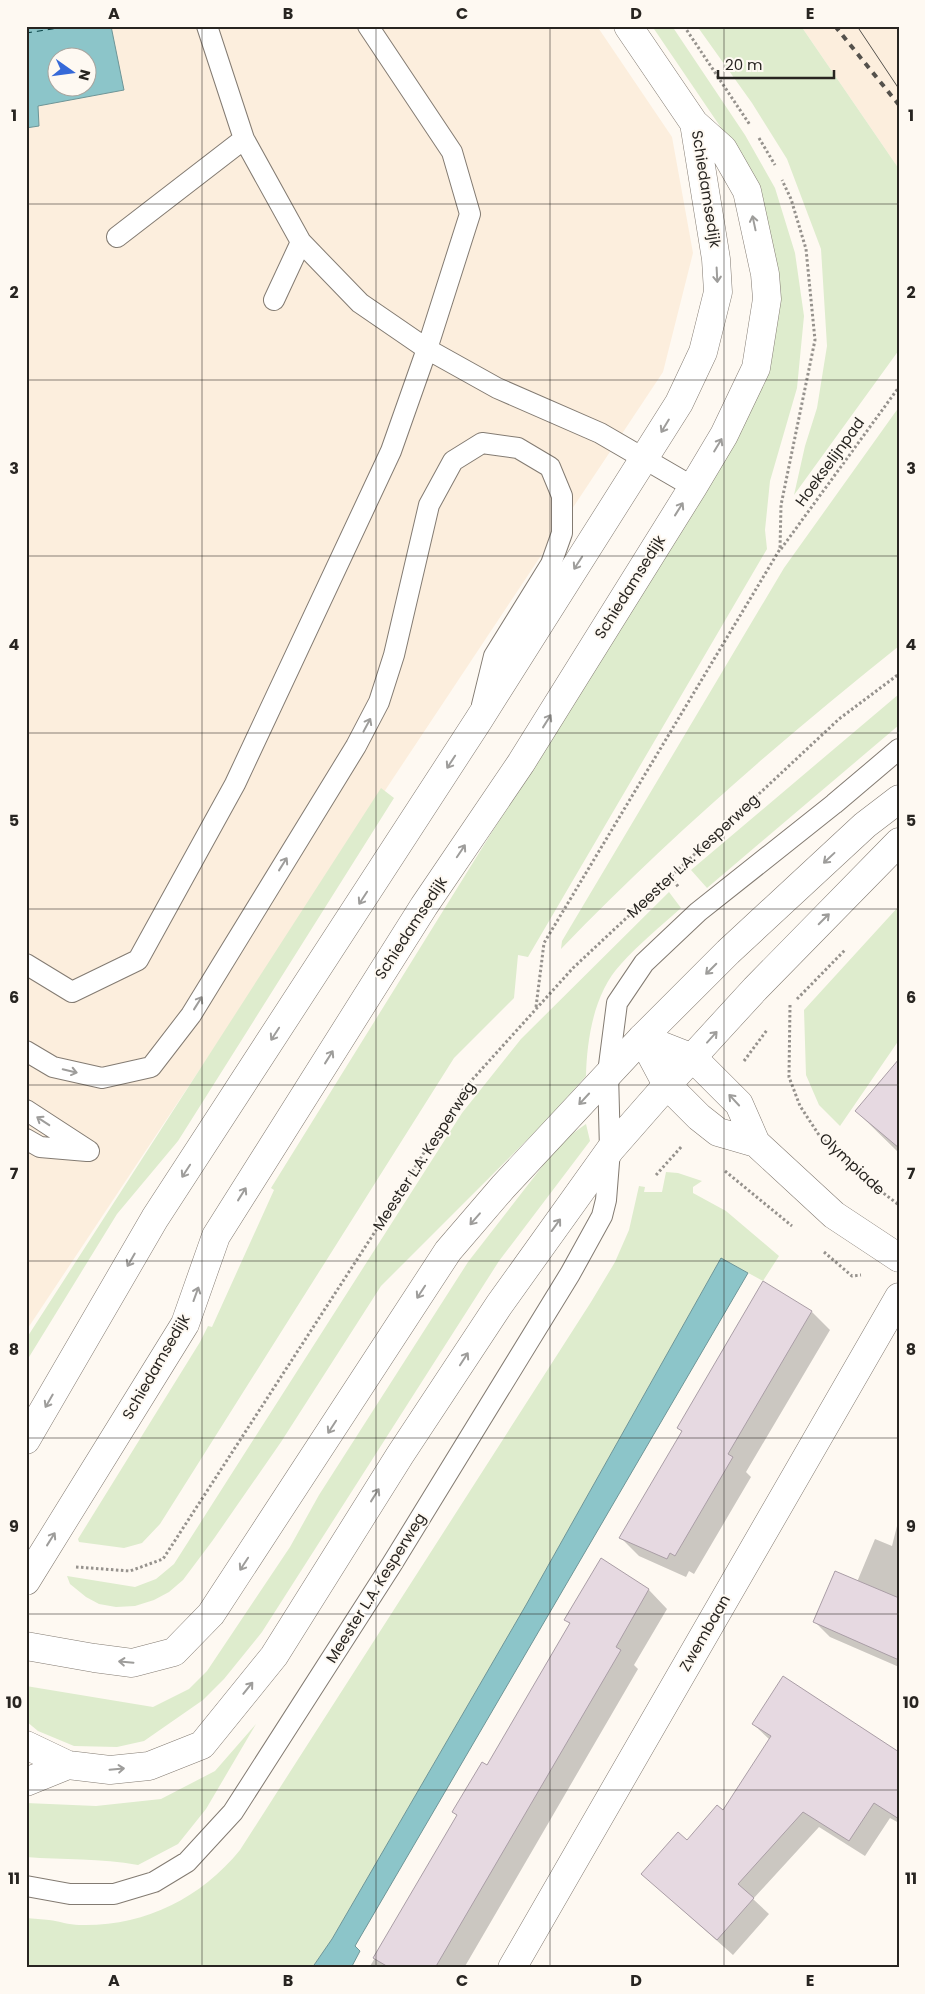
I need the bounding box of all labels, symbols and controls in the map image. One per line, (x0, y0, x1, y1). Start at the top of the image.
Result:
text: A (108, 2, 120, 25)
text: B (283, 2, 293, 25)
text: C (456, 2, 468, 25)
text: D (630, 2, 642, 25)
text: E (806, 2, 814, 25)
north arrow (48, 48, 98, 98)
scale bar (718, 48, 834, 80)
text: 20 m (725, 54, 763, 75)
text: N (74, 68, 96, 83)
text: 1 (11, 104, 17, 127)
text: 1 (908, 104, 914, 127)
street label: Schiedamsedijk (687, 129, 726, 249)
one-way arrow (749, 216, 758, 232)
one-way arrow (713, 267, 722, 283)
text: 2 (9, 281, 19, 304)
text: 2 (906, 281, 916, 304)
street label: Hoekselijnpad (790, 413, 869, 510)
one-way arrow (659, 419, 669, 433)
one-way arrow (713, 438, 724, 452)
text: 3 (9, 457, 19, 480)
text: 3 (906, 457, 916, 480)
one-way arrow (674, 503, 684, 517)
street label: Schiedamsedijk (589, 531, 670, 643)
one-way arrow (573, 556, 583, 570)
text: 4 (9, 633, 20, 656)
text: 4 (906, 633, 917, 656)
one-way arrow (542, 715, 552, 729)
one-way arrow (363, 718, 372, 733)
one-way arrow (446, 754, 456, 768)
street label: Meester L.A. Kesperweg (622, 789, 763, 922)
text: 5 (9, 809, 19, 832)
text: 5 (906, 809, 916, 832)
one-way arrow (456, 844, 466, 858)
one-way arrow (823, 852, 836, 864)
one-way arrow (279, 858, 289, 872)
street label: Schiedamsedijk (369, 872, 452, 983)
one-way arrow (358, 891, 368, 905)
one-way arrow (818, 913, 830, 925)
one-way arrow (705, 963, 717, 975)
text: 6 (9, 986, 19, 1009)
text: 6 (906, 986, 916, 1009)
one-way arrow (194, 996, 204, 1010)
one-way arrow (269, 1027, 279, 1041)
one-way arrow (706, 1030, 718, 1043)
one-way arrow (324, 1050, 334, 1064)
one-way arrow (62, 1067, 78, 1076)
street label: Meester L.A. Kesperweg (368, 1077, 480, 1234)
one-way arrow (578, 1093, 590, 1106)
one-way arrow (728, 1093, 740, 1106)
one-way arrow (36, 1116, 50, 1126)
street label: Olympiade (815, 1128, 890, 1200)
text: 7 (10, 1162, 19, 1185)
text: 7 (907, 1162, 916, 1185)
one-way arrow (181, 1164, 191, 1178)
one-way arrow (238, 1188, 248, 1202)
one-way arrow (469, 1213, 481, 1226)
one-way arrow (551, 1218, 561, 1232)
one-way arrow (126, 1253, 136, 1268)
one-way arrow (416, 1284, 426, 1298)
one-way arrow (192, 1287, 201, 1302)
street label: Schiedamsedijk (117, 1310, 194, 1423)
text: 8 (9, 1338, 19, 1361)
text: 8 (906, 1338, 916, 1361)
one-way arrow (459, 1352, 469, 1366)
one-way arrow (44, 1393, 54, 1407)
one-way arrow (327, 1420, 337, 1434)
one-way arrow (370, 1488, 381, 1502)
street label: Meester L.A. Kesperweg (321, 1509, 430, 1667)
text: 9 (9, 1515, 19, 1538)
text: 9 (906, 1515, 916, 1538)
one-way arrow (47, 1533, 57, 1547)
one-way arrow (238, 1557, 249, 1571)
street label: Zwembaan (674, 1591, 735, 1675)
one-way arrow (118, 1657, 134, 1666)
one-way arrow (242, 1682, 253, 1695)
text: 10 (6, 1691, 22, 1714)
text: 10 (903, 1691, 919, 1714)
one-way arrow (108, 1764, 124, 1773)
text: 11 (8, 1867, 20, 1890)
text: 11 (905, 1867, 917, 1890)
text: A (108, 1969, 120, 1992)
text: B (283, 1969, 293, 1992)
text: C (456, 1969, 468, 1992)
text: D (630, 1969, 642, 1992)
text: E (806, 1969, 814, 1992)

